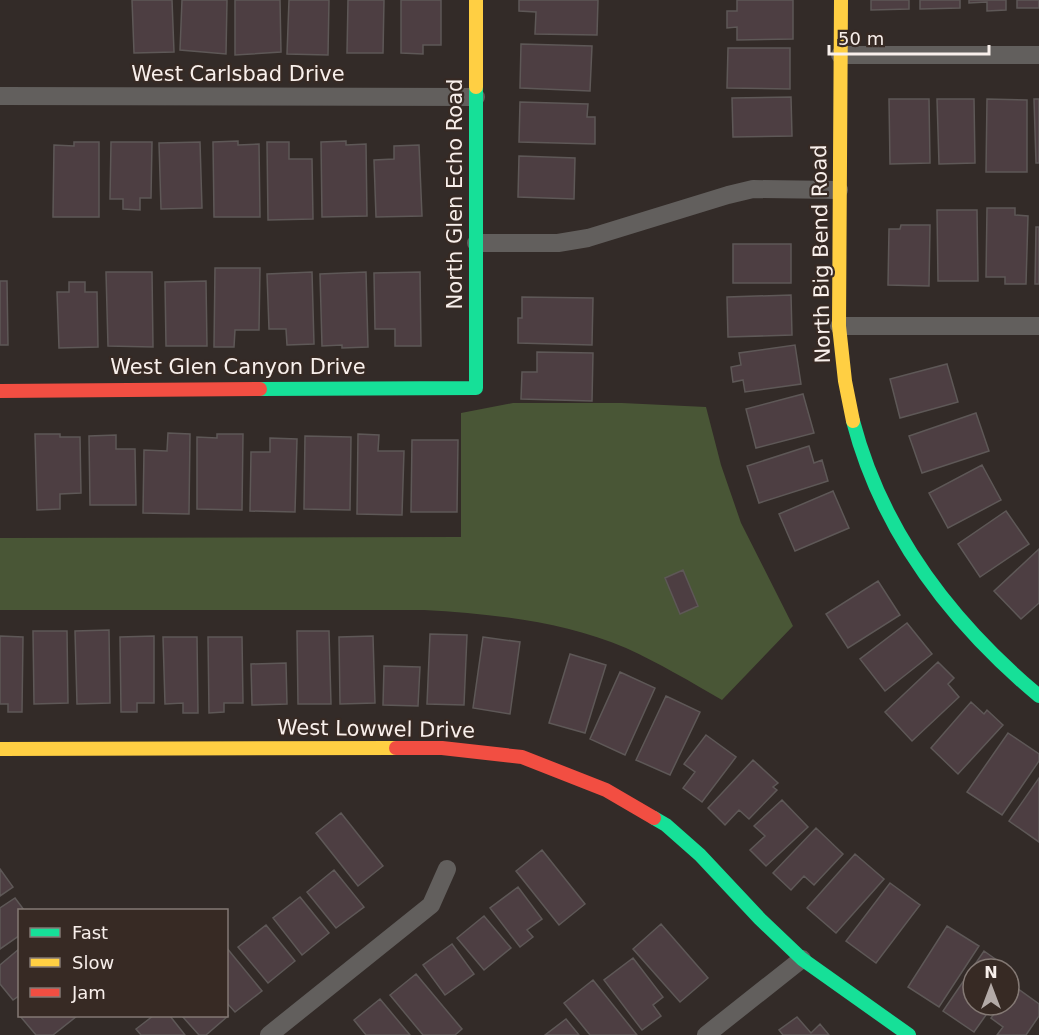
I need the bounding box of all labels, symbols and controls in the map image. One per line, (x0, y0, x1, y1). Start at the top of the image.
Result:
scale bar (829, 18, 990, 56)
text: 50 m (838, 28, 884, 49)
street label: West Carlsbad Drive (131, 62, 345, 86)
street label: North Glen Echo Road (443, 79, 467, 309)
street label: North Big Bend Road (807, 144, 835, 364)
street label: West Glen Canyon Drive (110, 355, 366, 379)
street label: West Lowwel Drive (277, 715, 475, 743)
legend (18, 909, 228, 1017)
text: Fast (72, 922, 108, 943)
text: Slow (72, 952, 114, 973)
north arrow (961, 957, 1021, 1017)
text: N (984, 963, 998, 982)
text: Jam (71, 982, 106, 1003)

